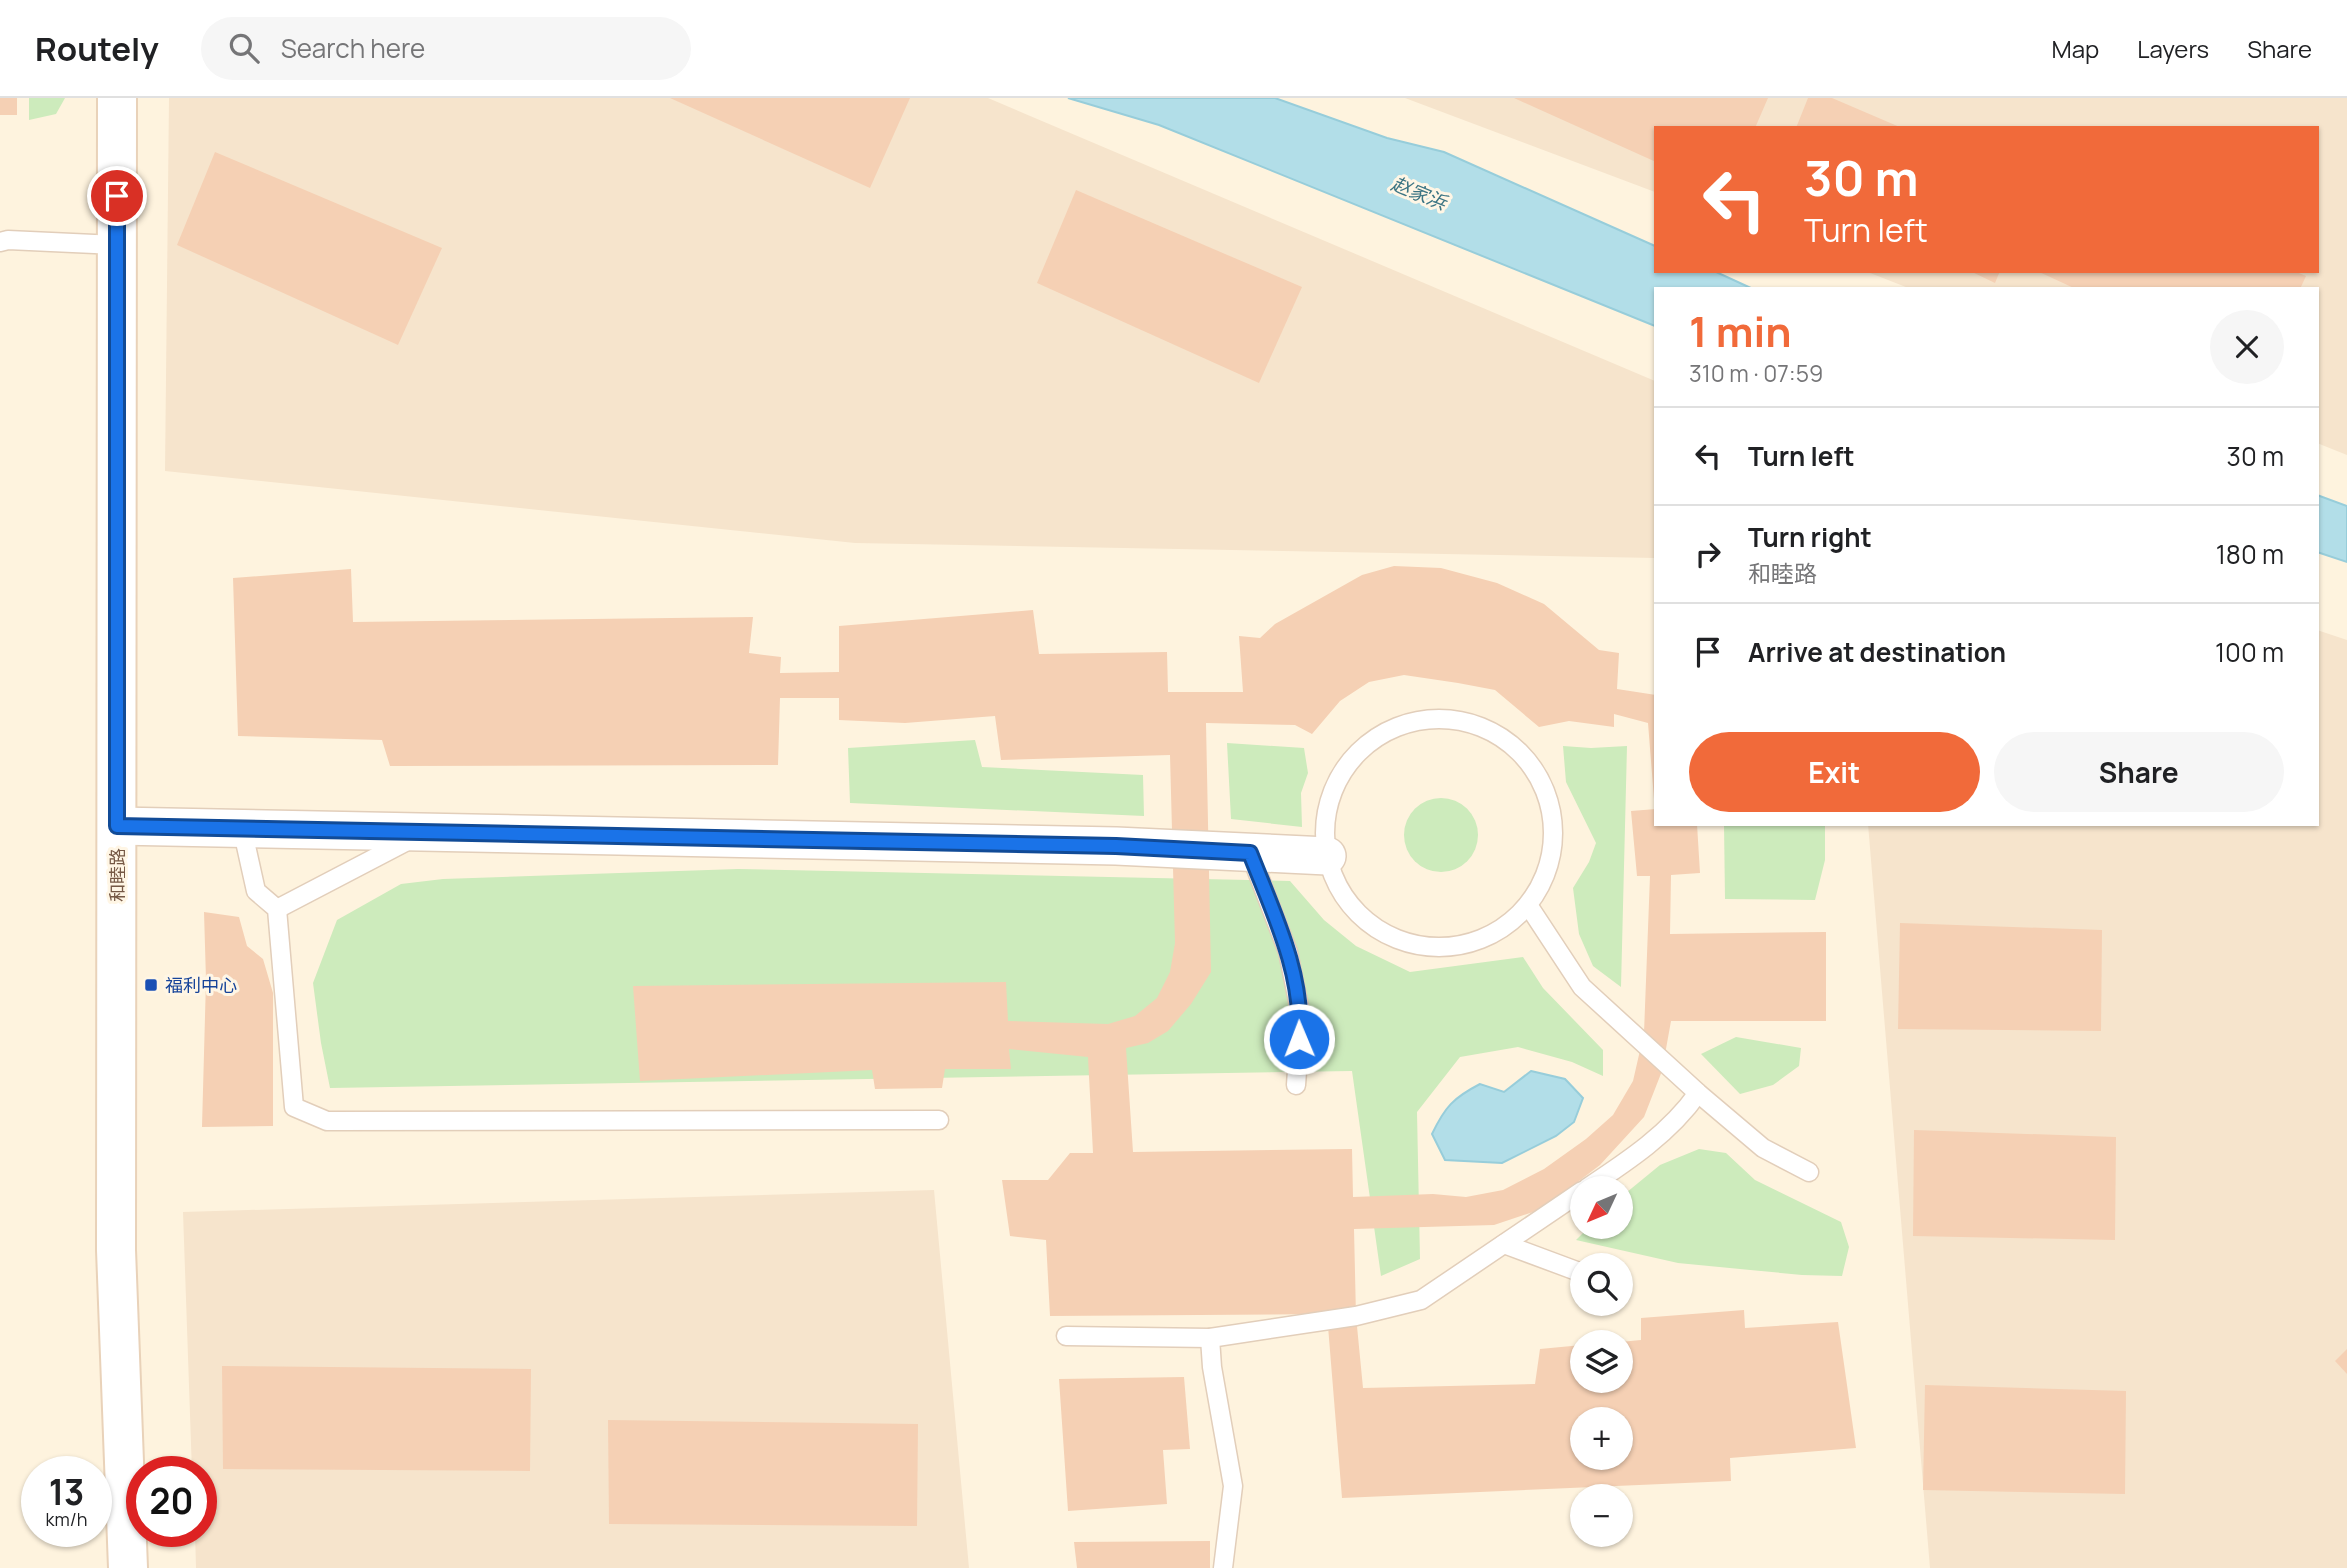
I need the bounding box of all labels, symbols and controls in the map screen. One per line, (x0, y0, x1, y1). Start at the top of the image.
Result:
search box (201, 17, 691, 80)
text: Routely (35, 26, 159, 71)
icon: search (225, 29, 263, 67)
text: Search here (281, 30, 425, 66)
text: Map (2052, 32, 2099, 65)
text: Layers (2137, 32, 2209, 65)
text: Share (2247, 32, 2312, 65)
text: 30 m (1804, 144, 1919, 211)
icon: left (1689, 154, 1780, 245)
pin (87, 166, 147, 226)
water label: 赵家浜 (1388, 170, 1452, 216)
icon: arrive (98, 177, 136, 215)
text: Turn left (1804, 208, 1928, 252)
text: 1 min (1689, 302, 1792, 360)
button: close (2210, 310, 2284, 384)
text: 310 m · 07:59 (1689, 357, 1823, 389)
icon: left (1689, 437, 1727, 475)
text: Turn left (1748, 438, 1855, 474)
text: 30 m (2227, 438, 2284, 474)
text: Turn right (1748, 519, 1872, 555)
icon: right (1689, 535, 1727, 573)
text: 180 m (2216, 536, 2284, 572)
text: 和睦路 (1748, 557, 1817, 589)
icon: arrive (1689, 633, 1727, 671)
text: Arrive at destination (1748, 634, 2006, 670)
text: 100 m (2215, 634, 2284, 670)
button: Exit (1689, 732, 1980, 812)
button: Share (1994, 732, 2284, 812)
street label: 和睦路 (105, 848, 129, 902)
place label: 福利中心 (165, 973, 237, 997)
marker: 福利中心 (143, 977, 159, 993)
position arrow (1262, 1002, 1336, 1076)
north arrow (1570, 1176, 1633, 1239)
map controls (1570, 1176, 1633, 1547)
button: search (1570, 1253, 1633, 1316)
button: layers (1570, 1330, 1633, 1393)
button: + (1570, 1407, 1633, 1470)
speed limit sign: 20 (126, 1456, 217, 1547)
text: 13 (49, 1468, 84, 1516)
button: − (1570, 1484, 1633, 1547)
text: km/h (46, 1507, 87, 1531)

